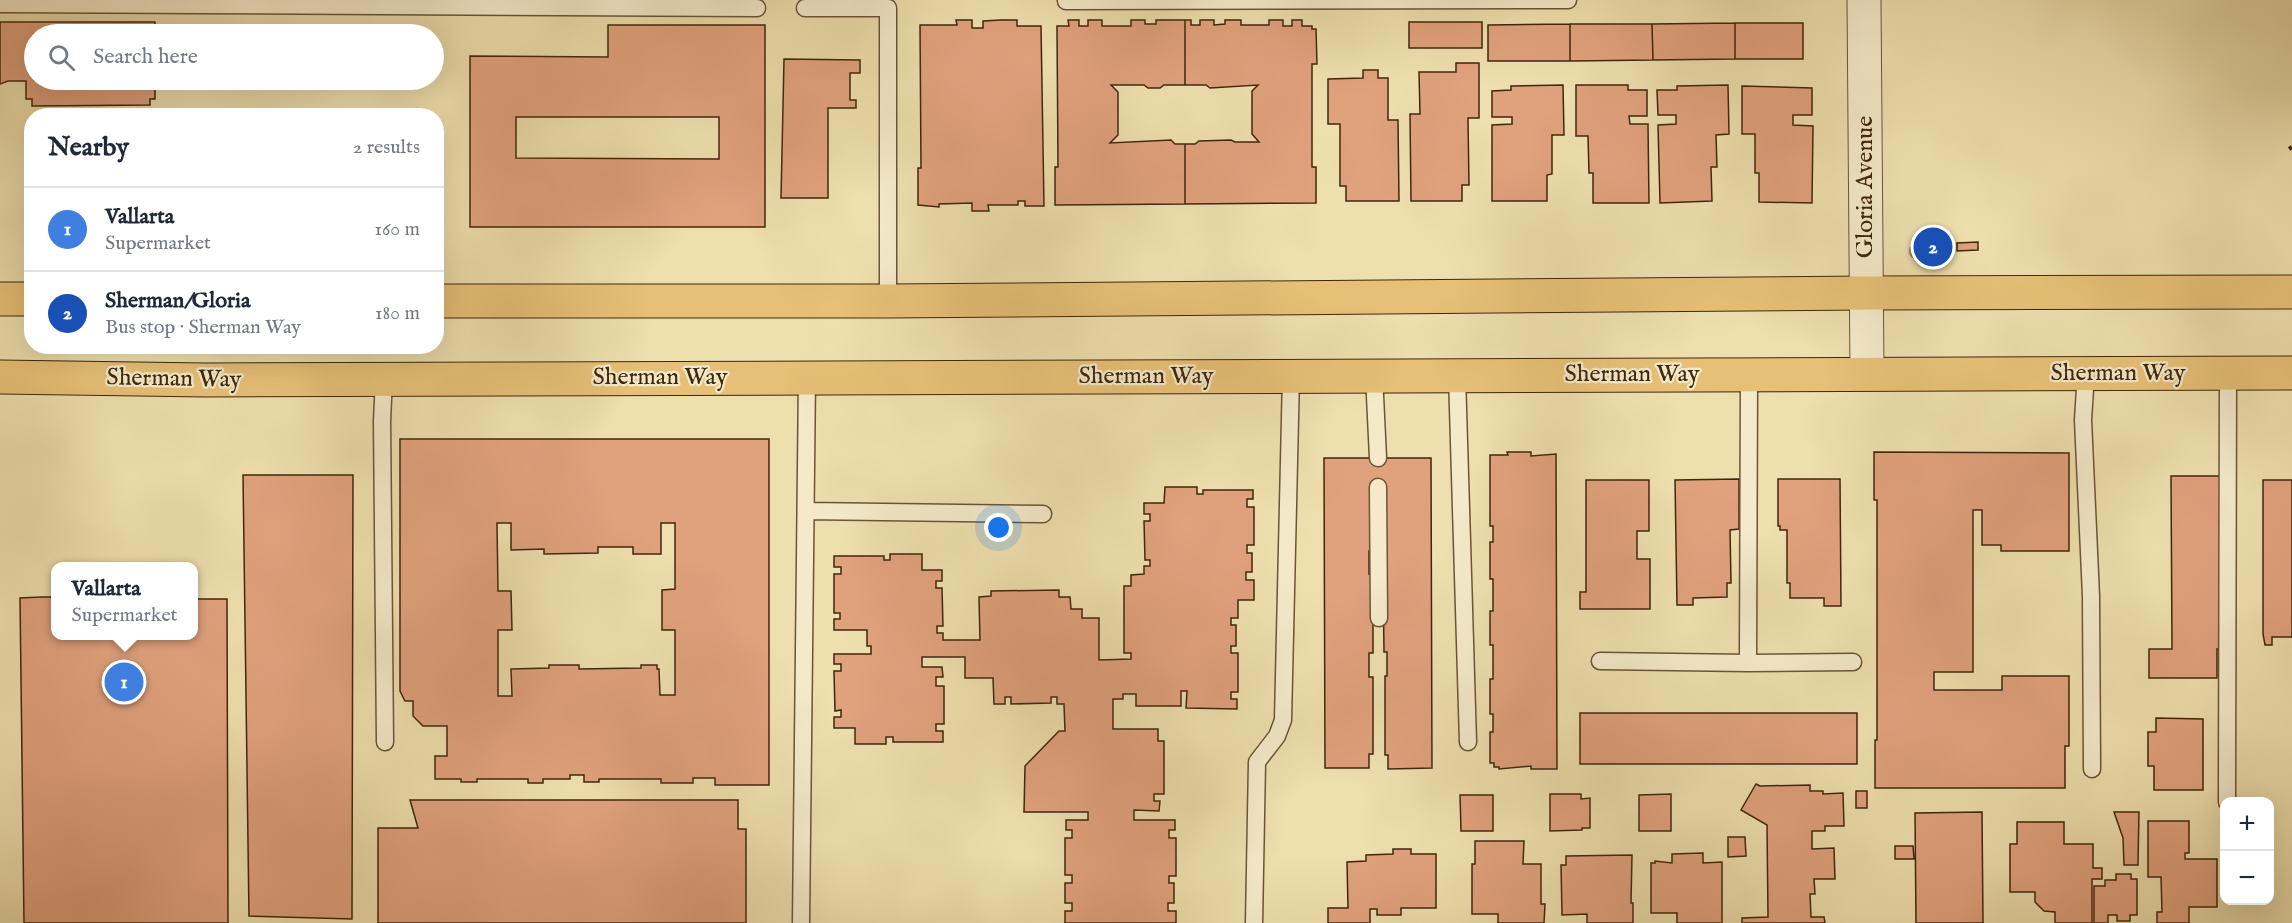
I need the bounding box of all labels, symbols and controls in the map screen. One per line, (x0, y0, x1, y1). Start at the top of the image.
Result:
search box (24, 24, 444, 90)
icon: search (45, 41, 78, 74)
text: Search here (93, 43, 198, 71)
street label: Gloria Avenue (1850, 116, 1881, 258)
text: Nearby (48, 131, 129, 164)
text: 2 results (353, 135, 420, 160)
text: Vallarta (105, 203, 174, 231)
text: 1 (64, 217, 71, 242)
text: 160 m (374, 217, 420, 242)
pin: 2 (1914, 224, 1952, 270)
text: Supermarket (105, 231, 211, 256)
text: Sherman/Gloria (105, 287, 250, 315)
text: 2 (63, 301, 72, 326)
text: 180 m (375, 301, 420, 326)
text: Bus stop · Sherman Way (105, 315, 301, 340)
street label: Sherman Way (2050, 358, 2186, 389)
street label: Sherman Way (1564, 359, 1700, 390)
street label: Sherman Way (1078, 361, 1214, 392)
street label: Sherman Way (106, 362, 242, 396)
street label: Sherman Way (592, 362, 728, 393)
your location (984, 513, 1013, 542)
popup (51, 562, 198, 640)
text: Vallarta (72, 575, 141, 603)
text: Supermarket (72, 603, 177, 628)
pin: 1 (104, 660, 144, 704)
map controls (2220, 797, 2274, 905)
button: + (2220, 797, 2274, 851)
button: − (2220, 851, 2274, 905)

